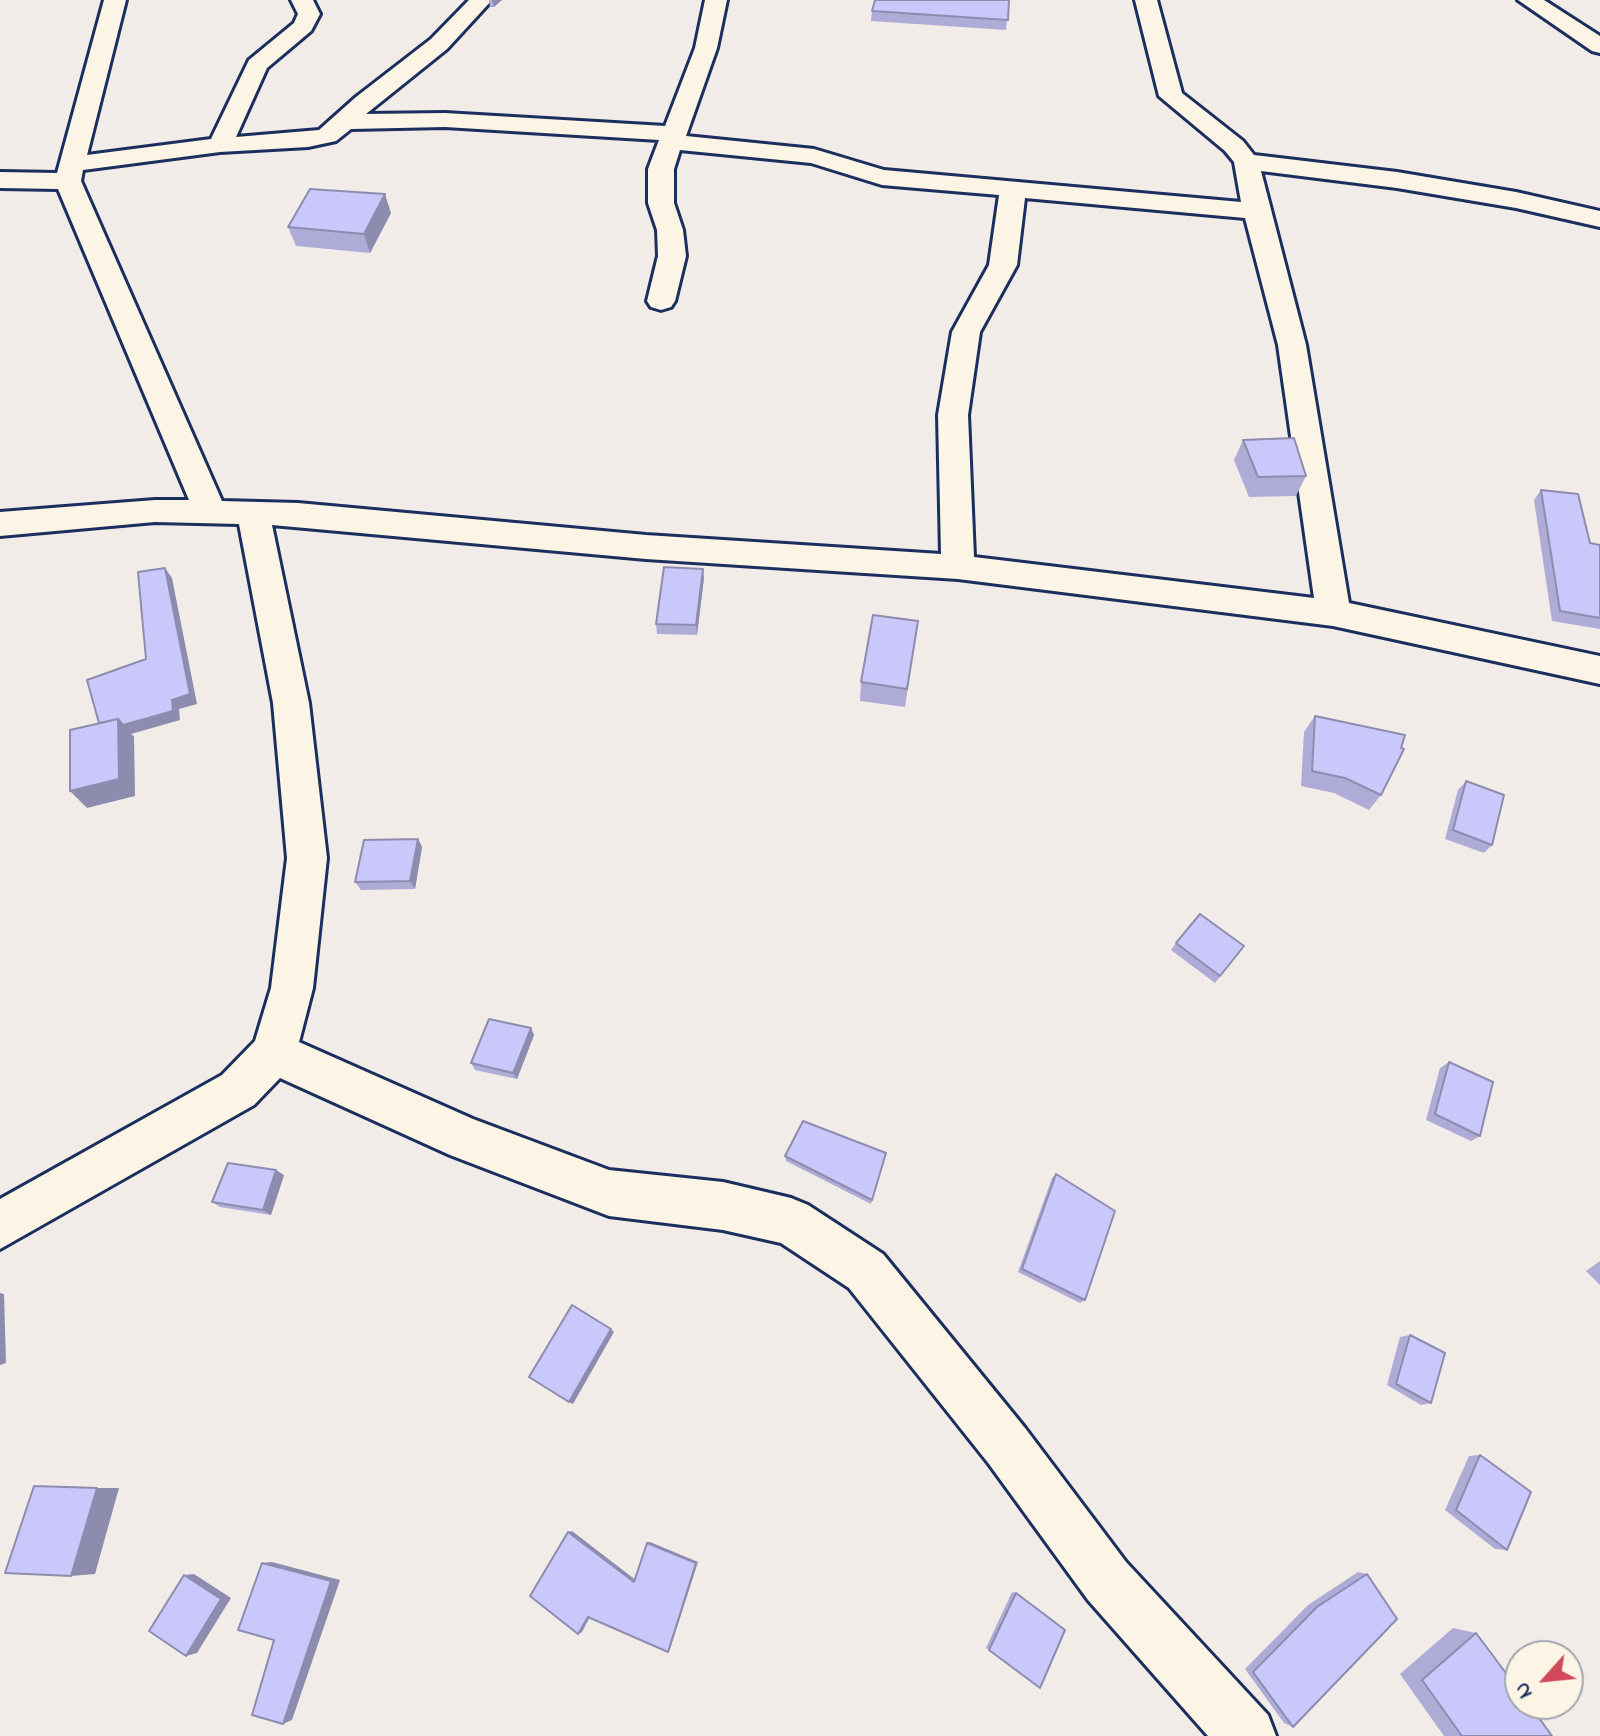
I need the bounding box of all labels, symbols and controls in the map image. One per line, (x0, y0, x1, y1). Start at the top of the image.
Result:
north arrow (1504, 1640, 1584, 1720)
text: N (1507, 1676, 1542, 1704)

